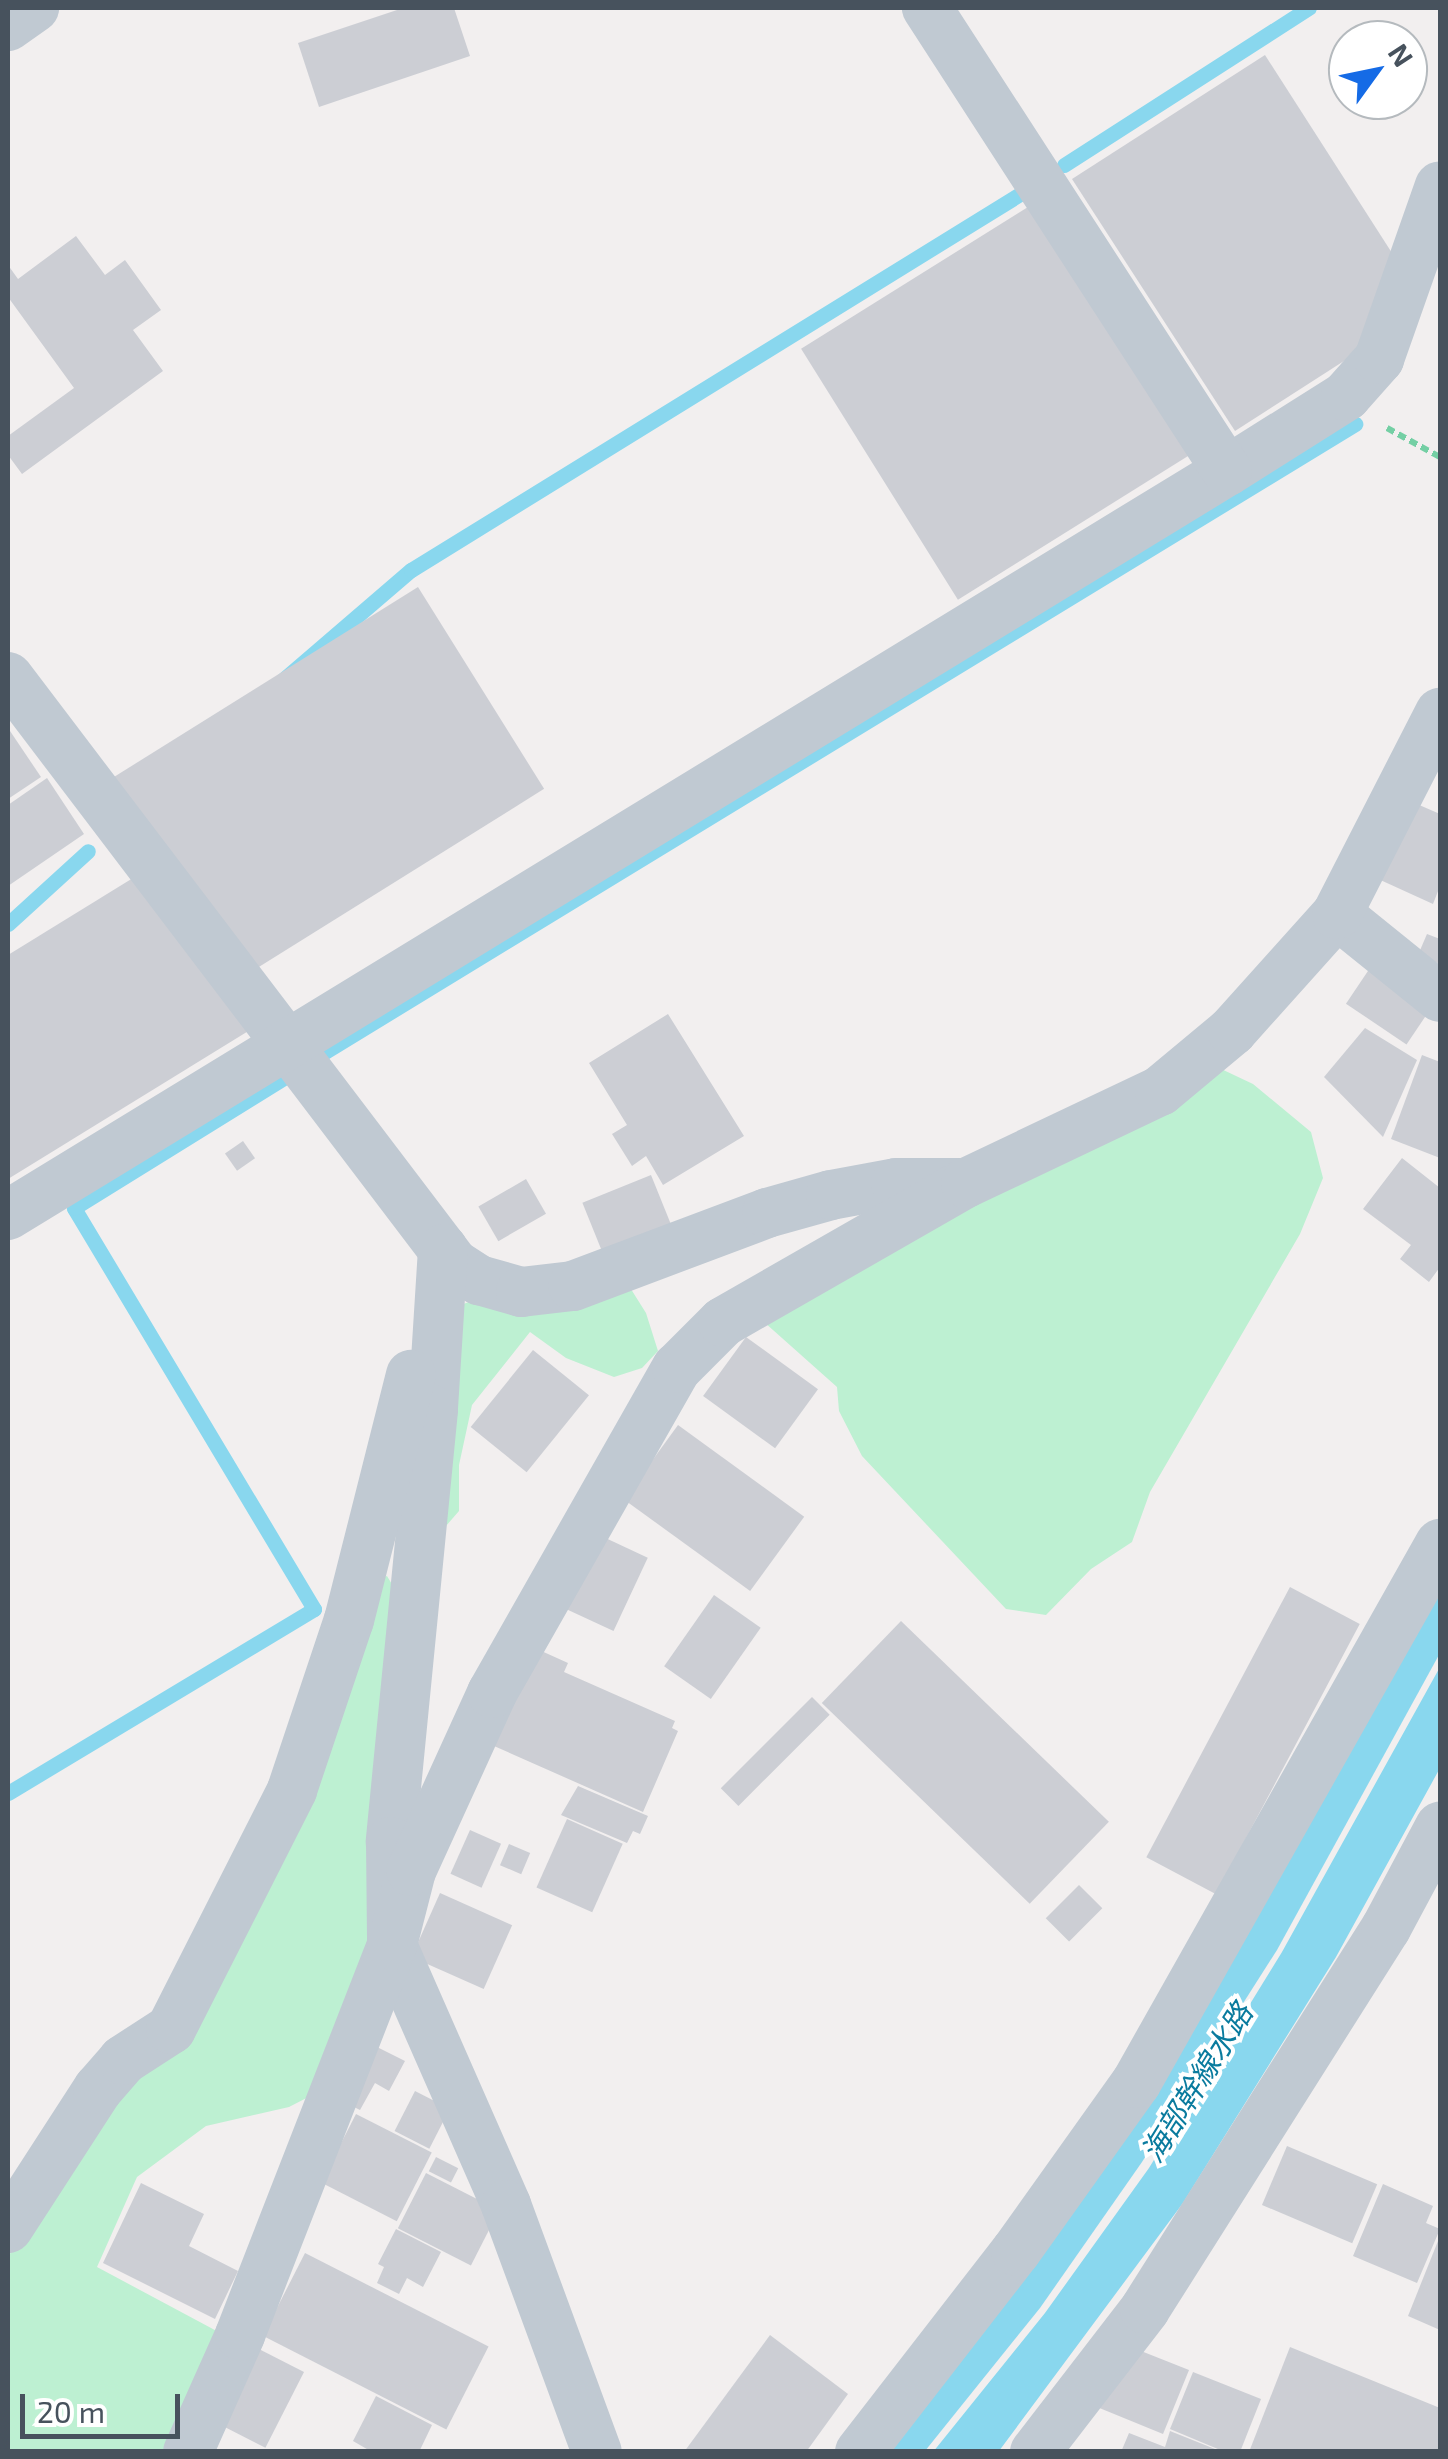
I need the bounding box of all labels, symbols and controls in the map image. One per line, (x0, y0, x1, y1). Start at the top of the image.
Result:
north arrow (1328, 20, 1428, 120)
text: N (1382, 37, 1421, 72)
water label: 海部幹線水路 (1133, 1996, 1259, 2168)
scale bar (25, 2374, 185, 2436)
text: 20 m (37, 2393, 105, 2429)

